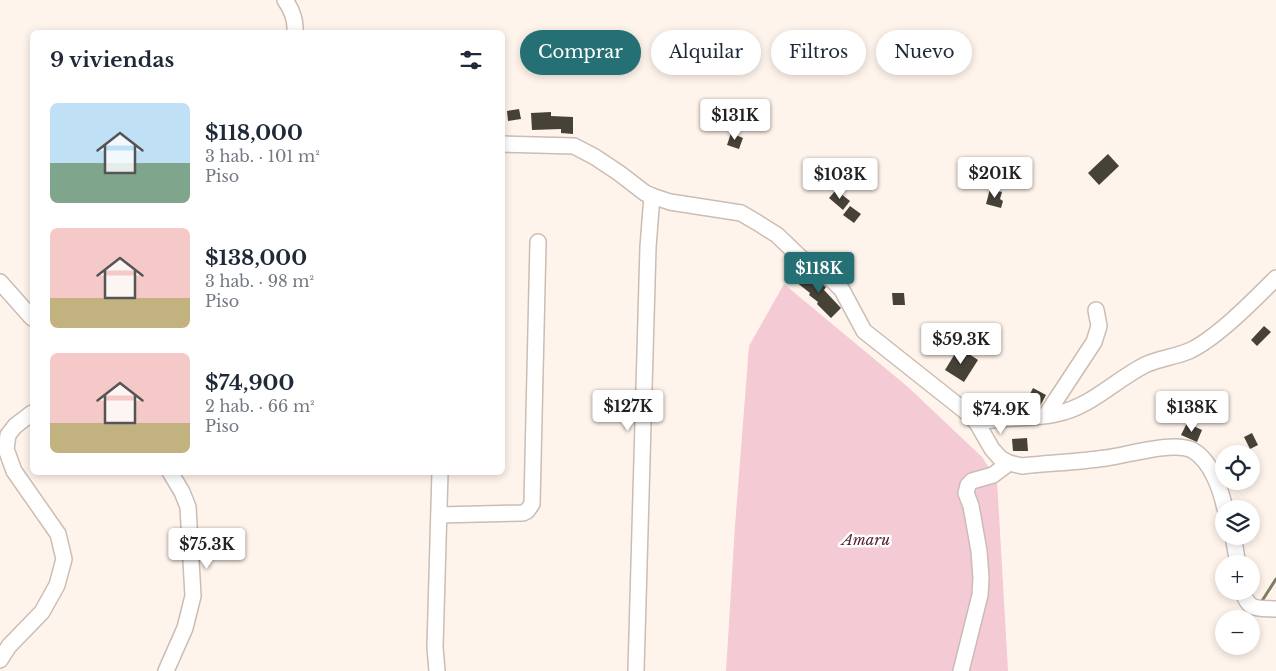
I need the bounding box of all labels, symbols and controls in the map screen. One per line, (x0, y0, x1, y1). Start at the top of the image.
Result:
chip: Comprar (520, 30, 641, 75)
chip: Alquilar (651, 30, 761, 75)
chip: Filtros (771, 30, 866, 75)
chip: Nuevo (876, 30, 972, 75)
icon: filters (457, 46, 485, 74)
text: 9 viviendas (50, 47, 174, 73)
pin: $131K (700, 98, 770, 141)
text: $131K (711, 105, 759, 125)
text: $118,000 (205, 120, 303, 146)
icon: home (90, 123, 150, 183)
text: 3 hab. · 101 m² (205, 146, 320, 166)
pin: $201K (960, 156, 1030, 199)
pin: $103K (805, 158, 875, 200)
text: $201K (969, 163, 1021, 183)
text: $103K (814, 164, 866, 184)
text: Piso (205, 166, 239, 186)
text: $138,000 (205, 245, 307, 271)
icon: home (90, 248, 150, 308)
pin: $118K (784, 252, 854, 294)
text: $118K (795, 258, 843, 278)
text: 3 hab. · 98 m² (205, 271, 314, 291)
text: Piso (205, 291, 239, 311)
pin: $59.3K (920, 322, 1002, 365)
text: $59.3K (932, 329, 990, 349)
text: $74,900 (205, 370, 294, 396)
icon: home (90, 373, 150, 433)
pin: $127K (593, 390, 663, 432)
pin: $138K (1157, 390, 1227, 433)
pin: $74.9K (960, 392, 1042, 435)
text: 2 hab. · 66 m² (205, 396, 315, 416)
text: $127K (603, 396, 653, 416)
text: $138K (1167, 397, 1217, 417)
text: $74.9K (973, 399, 1030, 419)
text: Piso (205, 416, 239, 436)
map controls (1215, 445, 1260, 655)
button: locate (1215, 445, 1260, 490)
button: layers (1215, 500, 1260, 545)
pin: $75.3K (166, 528, 248, 570)
park label: Amaru (840, 530, 890, 549)
text: $75.3K (179, 534, 235, 554)
button: + (1215, 555, 1260, 600)
button: − (1215, 610, 1260, 655)

